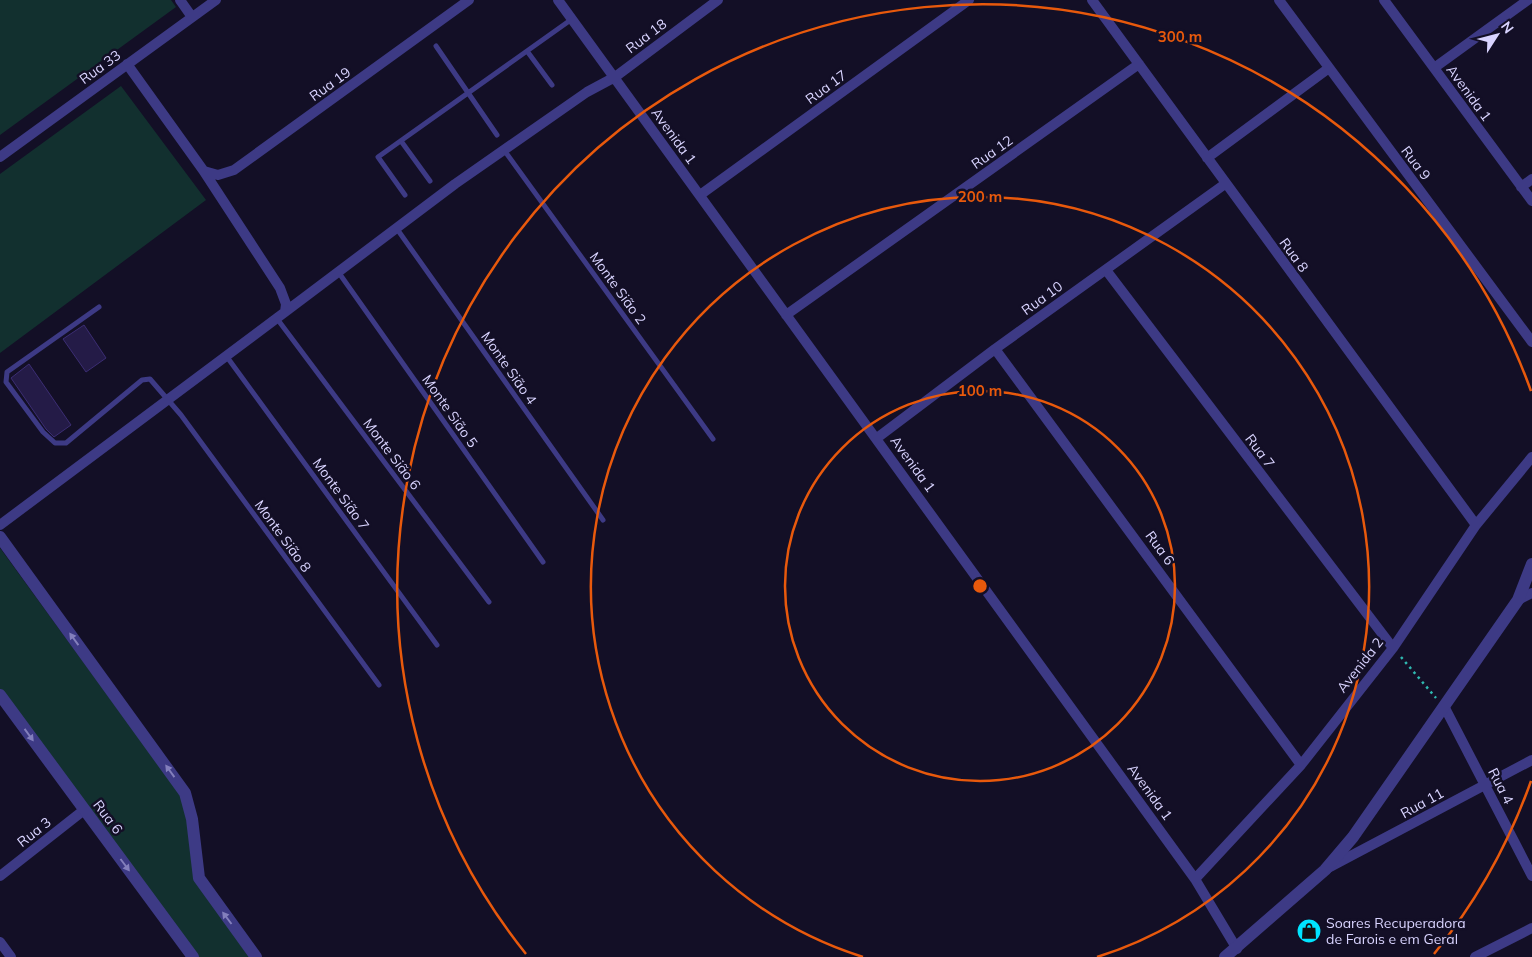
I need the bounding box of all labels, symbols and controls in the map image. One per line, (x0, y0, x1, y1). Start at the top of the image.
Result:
north arrow (1472, 10, 1522, 60)
street label: Rua 18 (622, 15, 670, 57)
text: N (1497, 18, 1518, 37)
text: 300 m (1158, 27, 1202, 46)
street label: Rua 33 (76, 46, 124, 88)
street label: Avenida 1 (1443, 61, 1495, 125)
street label: Rua 19 (306, 63, 354, 105)
street label: Rua 17 (802, 66, 850, 108)
street label: Avenida 1 (648, 104, 700, 168)
street label: Rua 12 (968, 131, 1016, 173)
street label: Rua 9 (1397, 142, 1435, 184)
text: 200 m (958, 187, 1002, 206)
street label: Rua 8 (1275, 234, 1313, 276)
street label: Monte Sião 2 (586, 248, 650, 328)
street label: Rua 10 (1018, 277, 1066, 319)
street label: Monte Sião 4 (477, 328, 541, 408)
street label: Monte Sião 5 (418, 371, 482, 451)
text: 100 m (958, 381, 1002, 400)
street label: Monte Sião 6 (359, 415, 425, 493)
street label: Rua 7 (1241, 430, 1279, 472)
street label: Avenida 1 (887, 432, 939, 496)
street label: Monte Sião 7 (309, 454, 373, 534)
street label: Monte Sião 8 (251, 496, 315, 576)
street label: Rua 6 (1141, 527, 1179, 569)
centre of rings (971, 577, 989, 595)
one-way arrow (69, 632, 79, 646)
street label: Avenida 2 (1333, 634, 1387, 696)
one-way arrow (24, 728, 34, 741)
street label: Avenida 1 (1124, 760, 1176, 824)
one-way arrow (165, 764, 175, 778)
street label: Rua 4 (1484, 765, 1518, 808)
street label: Rua 11 (1397, 784, 1447, 822)
street label: Rua 6 (89, 796, 127, 838)
street label: Rua 3 (13, 813, 55, 851)
one-way arrow (120, 858, 130, 872)
one-way arrow (221, 912, 232, 925)
place label: Soares Recuperadora de Farois e em Geral (1326, 914, 1466, 948)
shop icon: Soares Recuperadora de Farois e em Geral (1296, 918, 1322, 944)

